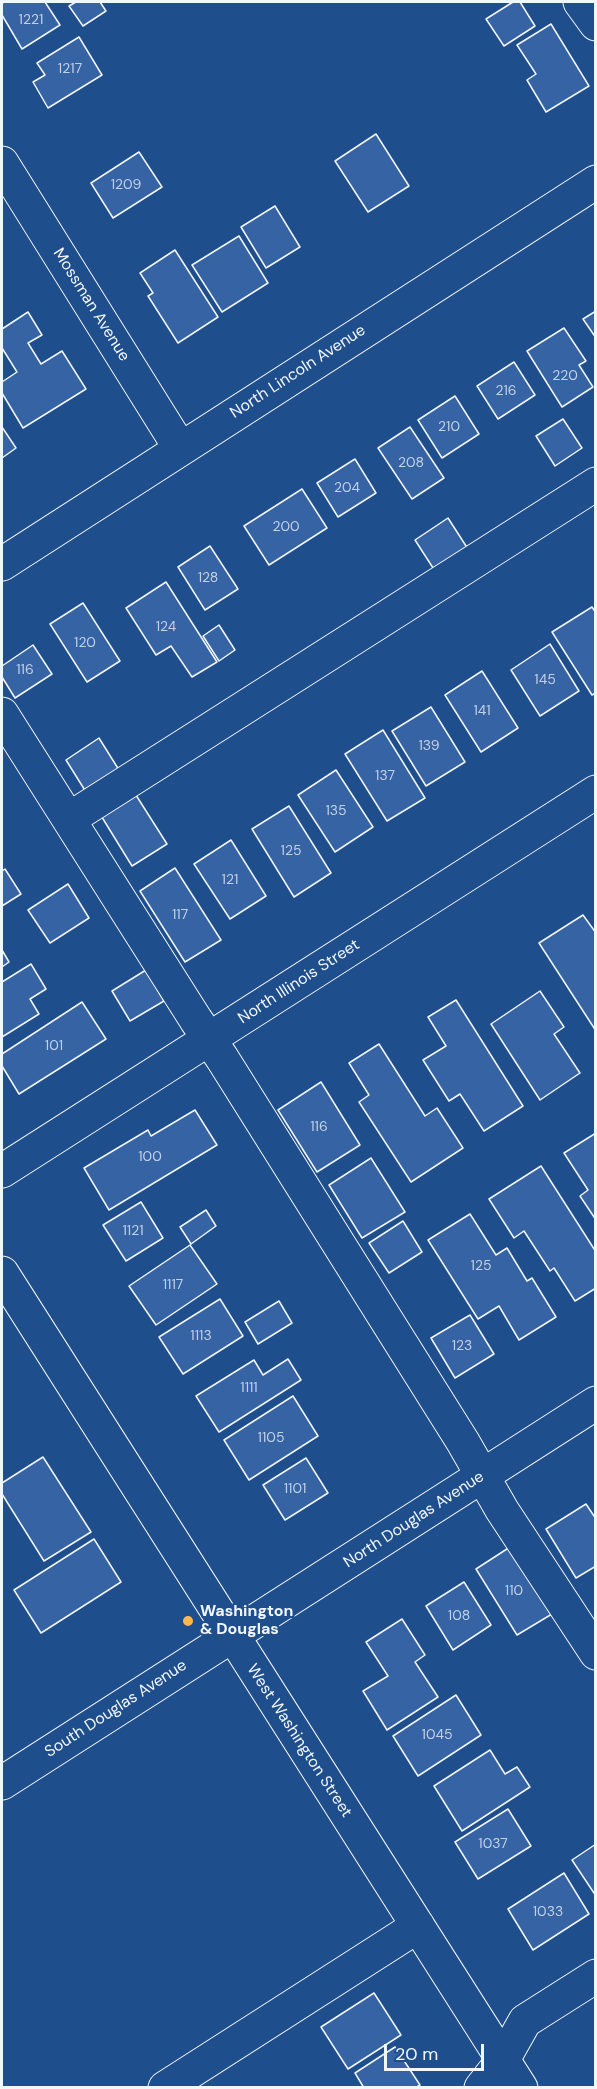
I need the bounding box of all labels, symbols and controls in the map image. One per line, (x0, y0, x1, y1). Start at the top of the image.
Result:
house number: 1221 (19, 12, 43, 28)
house number: 1217 (58, 61, 82, 77)
house number: 1209 (111, 177, 141, 193)
street label: Mossman Avenue (48, 245, 134, 365)
street label: North Lincoln Avenue (227, 321, 369, 423)
house number: 220 (552, 368, 578, 384)
house number: 216 (495, 383, 517, 399)
house number: 210 (438, 419, 460, 435)
house number: 208 (398, 455, 424, 471)
house number: 204 (334, 480, 360, 496)
house number: 200 (272, 519, 300, 535)
house number: 128 (198, 570, 218, 586)
house number: 124 (156, 619, 176, 635)
house number: 120 (74, 635, 96, 651)
house number: 116 (16, 662, 34, 678)
house number: 145 (534, 672, 556, 688)
house number: 141 (473, 703, 491, 719)
house number: 139 (418, 738, 440, 754)
house number: 137 (375, 768, 395, 784)
house number: 135 (325, 803, 347, 819)
house number: 125 (281, 843, 301, 859)
house number: 121 (222, 872, 238, 888)
house number: 117 (172, 907, 188, 923)
street label: North Illinois Street (235, 936, 363, 1028)
house number: 101 (45, 1038, 63, 1054)
house number: 116 (310, 1119, 328, 1135)
house number: 100 (138, 1149, 162, 1165)
house number: 1121 (122, 1223, 144, 1239)
house number: 125 (471, 1258, 491, 1274)
house number: 1117 (163, 1277, 183, 1293)
house number: 1113 (190, 1328, 212, 1344)
house number: 123 (452, 1338, 472, 1354)
house number: 1111 (240, 1380, 258, 1396)
house number: 1105 (258, 1430, 284, 1446)
street label: North Douglas Avenue (340, 1467, 488, 1573)
house number: 1101 (284, 1481, 306, 1497)
house number: 110 (505, 1583, 523, 1599)
place label: Washington & Douglas (200, 1602, 293, 1640)
house number: 108 (448, 1608, 470, 1624)
marker: Washington & Douglas (181, 1614, 195, 1628)
street label: South Douglas Avenue (42, 1656, 190, 1762)
street label: West Washington Street (242, 1661, 356, 1821)
house number: 1045 (422, 1727, 452, 1743)
house number: 1037 (478, 1836, 508, 1852)
house number: 1033 (533, 1904, 563, 1920)
scale bar (387, 2032, 488, 2070)
text: 20 m (395, 2042, 438, 2066)

